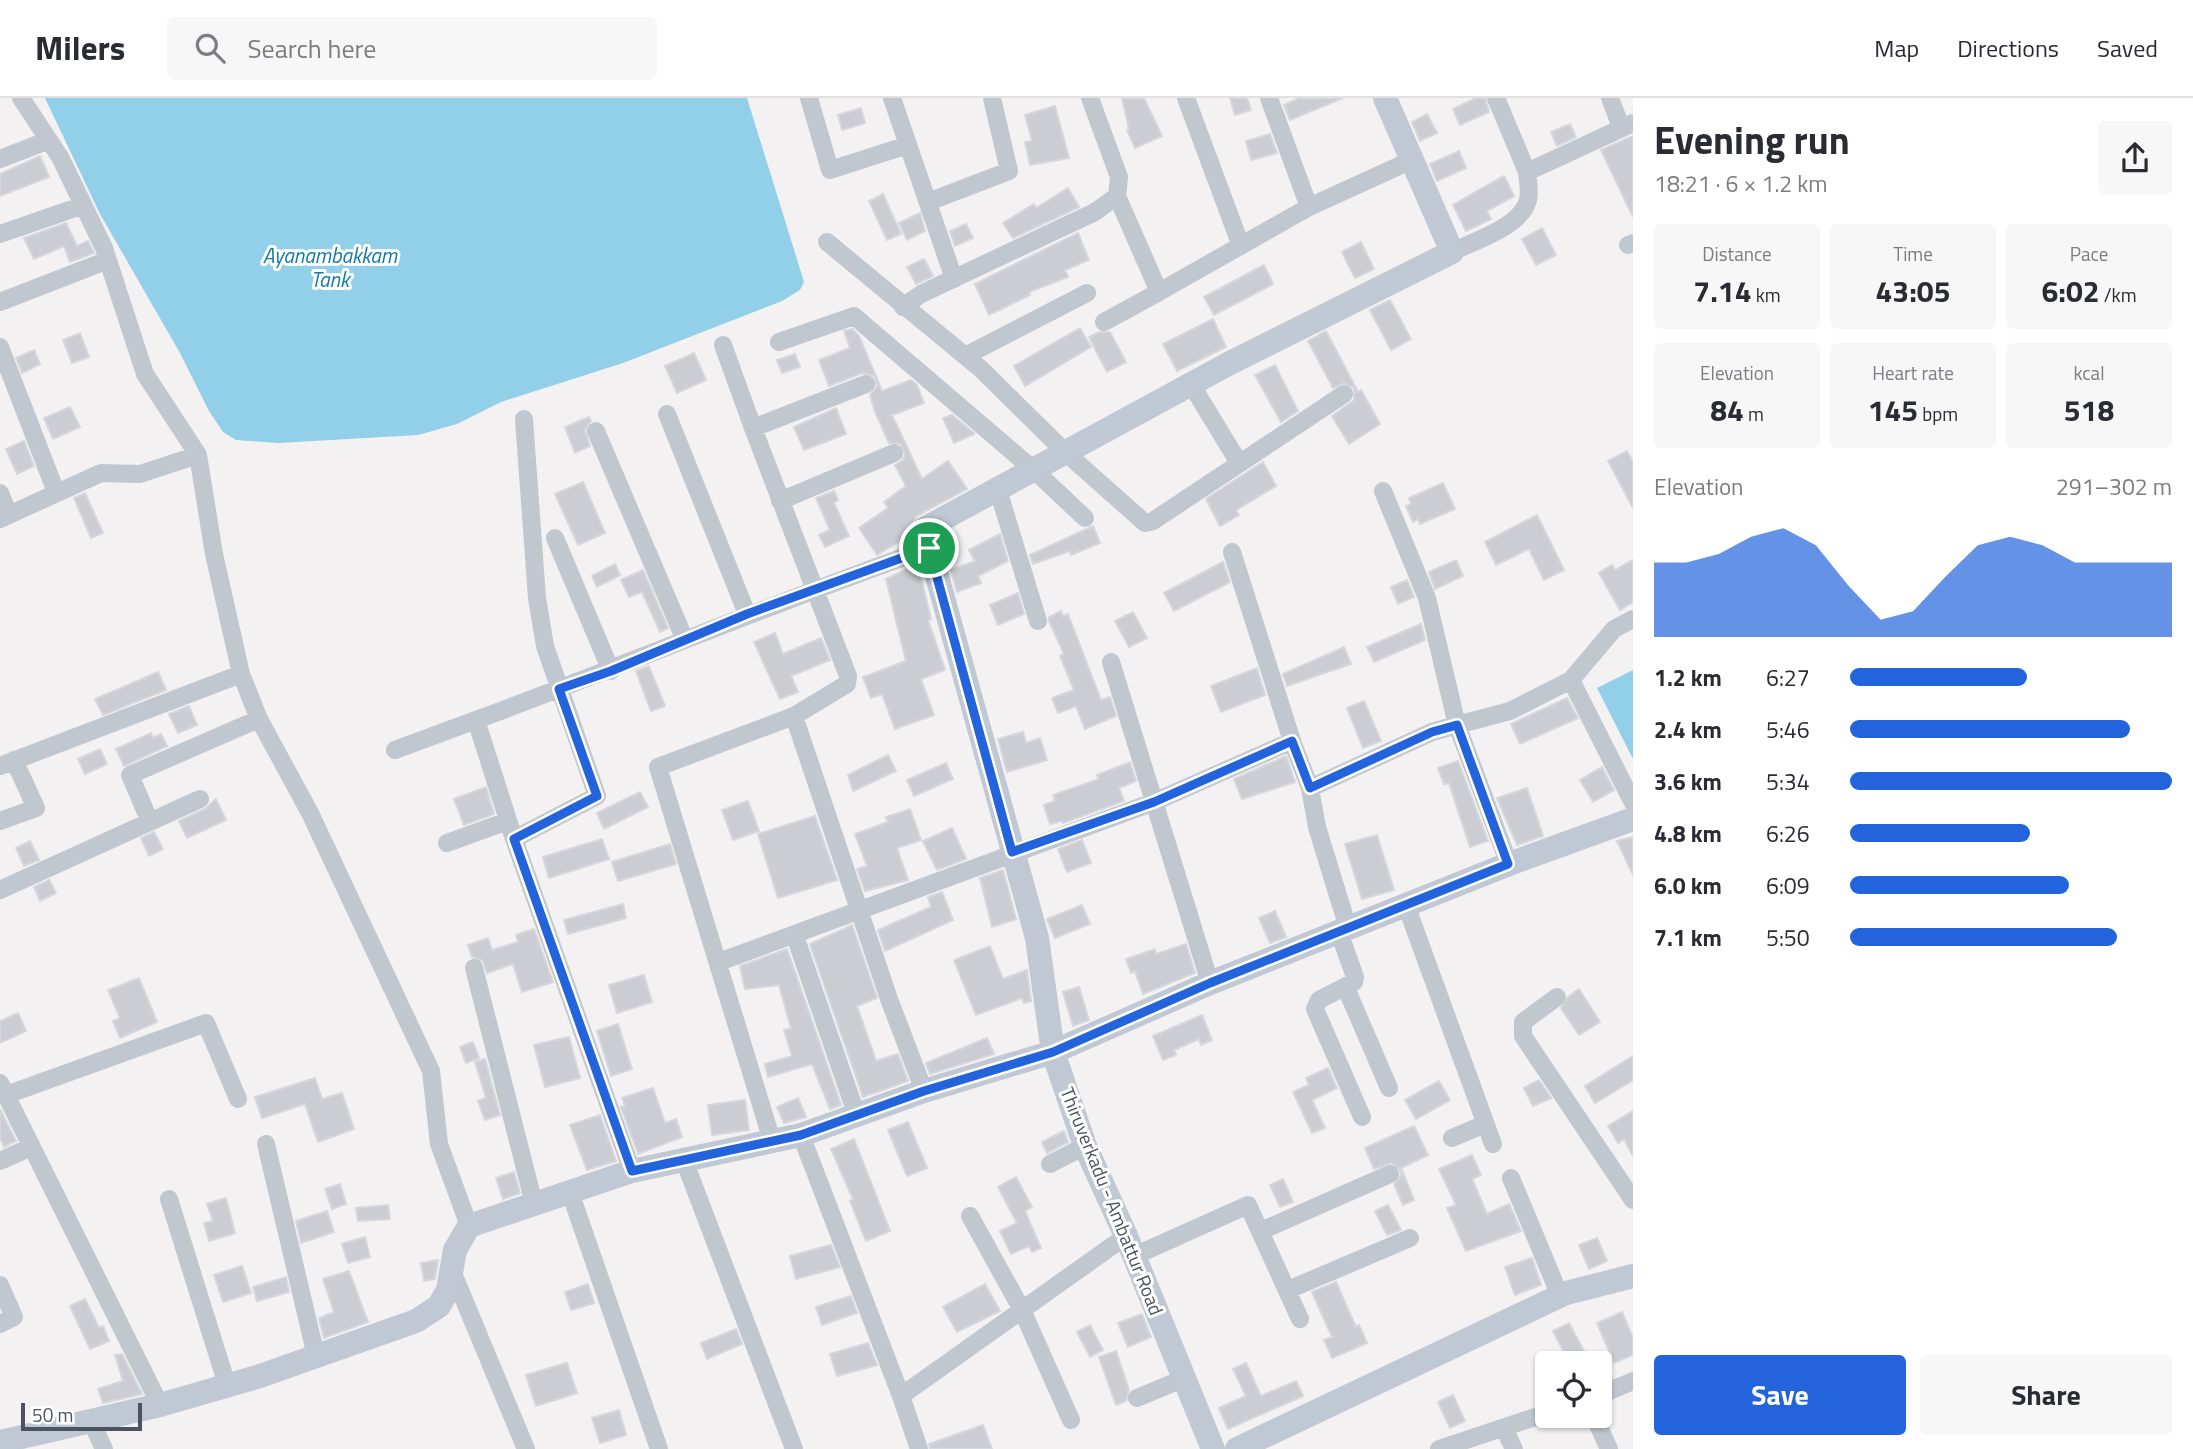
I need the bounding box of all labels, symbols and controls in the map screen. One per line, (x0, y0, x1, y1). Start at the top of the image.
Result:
search box (167, 17, 657, 80)
text: Milers (35, 23, 125, 73)
icon: search (191, 29, 229, 67)
text: Search here (247, 29, 376, 68)
text: Map (1874, 30, 1919, 66)
text: Directions (1957, 30, 2059, 66)
text: Saved (2097, 30, 2158, 66)
text: Evening run (1654, 111, 1850, 169)
button: share (2098, 121, 2172, 195)
text: 18:21 · 6 × 1.2 km (1654, 166, 1828, 201)
water label: Ayanambakkam Tank (263, 239, 398, 295)
text: Distance (1702, 239, 1772, 268)
text: Time (1893, 239, 1933, 268)
text: Pace (2070, 239, 2108, 268)
text: 7.14 (1693, 268, 1751, 314)
text: 43:05 (1876, 268, 1950, 314)
text: 6:02 (2041, 268, 2100, 314)
text: km (1751, 280, 1781, 309)
text: /km (2100, 280, 2137, 309)
text: Elevation (1700, 358, 1774, 387)
text: Heart rate (1872, 358, 1954, 387)
text: kcal (2073, 358, 2105, 387)
text: 84 (1710, 387, 1744, 433)
text: 145 (1868, 387, 1918, 433)
text: 518 (2064, 387, 2114, 433)
text: m (1744, 399, 1764, 428)
text: bpm (1918, 399, 1958, 428)
text: Elevation (1654, 469, 1743, 504)
text: 291–302 m (2056, 469, 2172, 504)
pin (899, 518, 959, 578)
icon: arrive (910, 529, 948, 567)
text: 1.2 km (1654, 660, 1722, 695)
text: 6:27 (1766, 660, 1810, 695)
text: 2.4 km (1654, 712, 1722, 747)
text: 5:46 (1766, 712, 1810, 747)
text: 3.6 km (1654, 764, 1722, 799)
text: 5:34 (1766, 764, 1810, 799)
text: 4.8 km (1654, 816, 1722, 851)
text: 6:26 (1766, 816, 1810, 851)
text: 6.0 km (1654, 868, 1722, 903)
text: 6:09 (1766, 868, 1810, 903)
text: 7.1 km (1654, 920, 1722, 955)
text: 5:50 (1766, 920, 1810, 955)
street label: Thiruverkadu - Ambattur Road (1053, 1082, 1172, 1319)
map controls (1535, 1351, 1612, 1428)
button: locate (1535, 1351, 1612, 1428)
button: Save (1654, 1355, 1906, 1435)
button: Share (1920, 1355, 2172, 1435)
scale bar (21, 1400, 142, 1432)
text: 50 m (32, 1400, 73, 1429)

